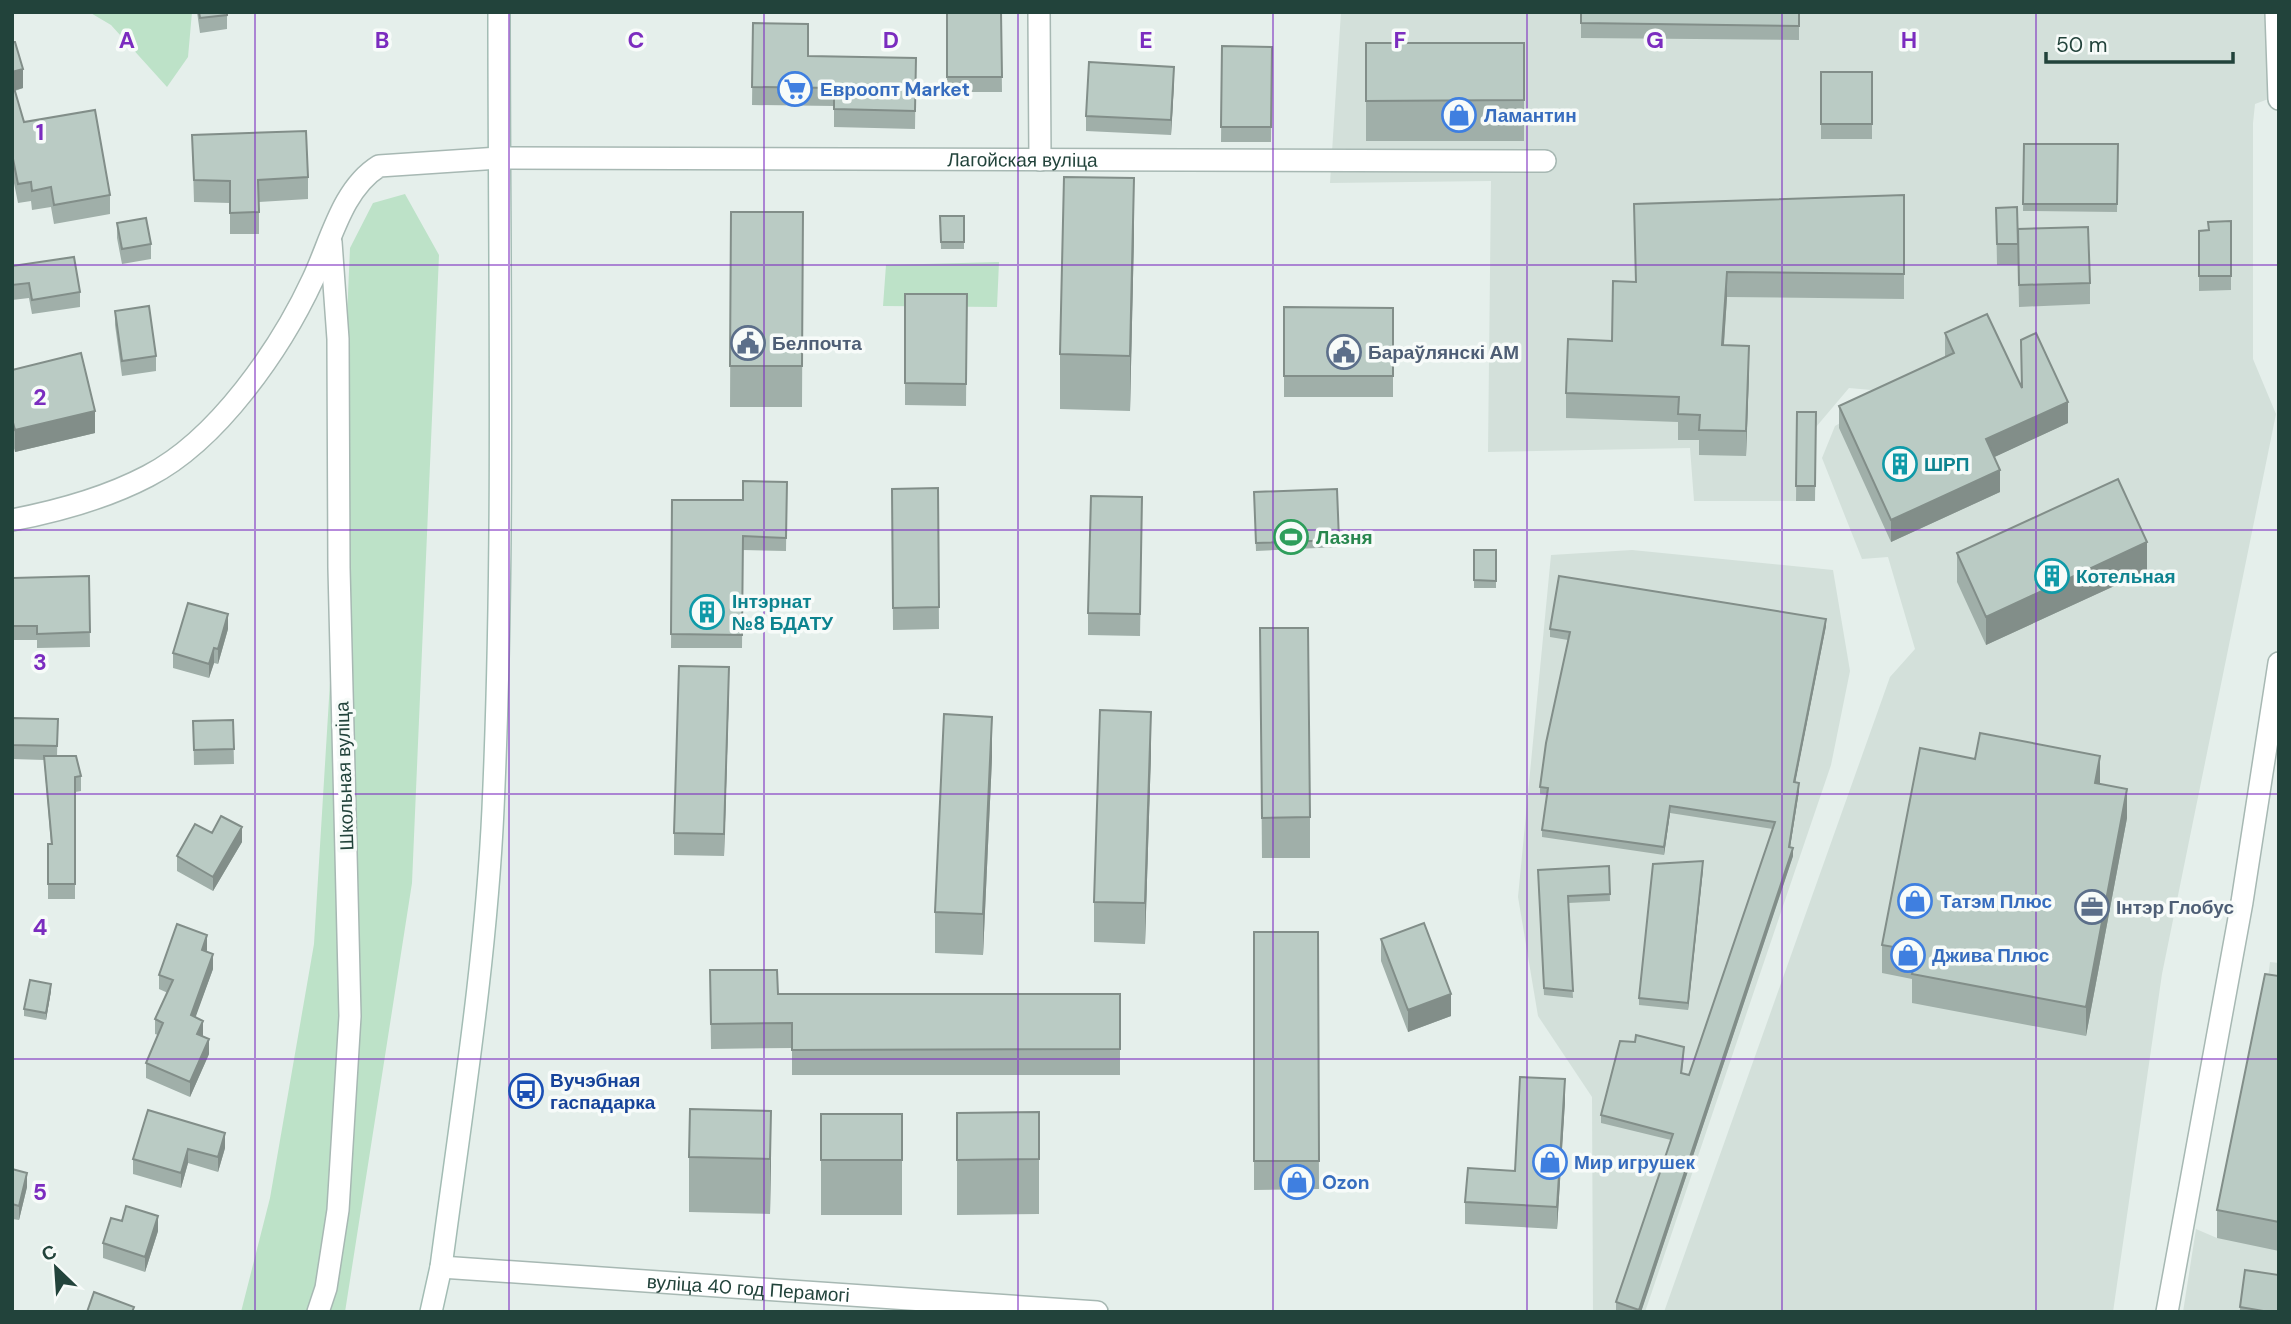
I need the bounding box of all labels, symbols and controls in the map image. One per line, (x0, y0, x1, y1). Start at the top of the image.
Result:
scale bar (2046, 21, 2233, 65)
text: A (119, 25, 135, 55)
text: B (375, 25, 389, 55)
text: C (628, 25, 644, 55)
text: D (883, 25, 899, 55)
text: E (1139, 25, 1153, 55)
text: F (1394, 25, 1407, 55)
text: G (1646, 25, 1664, 55)
text: H (1901, 25, 1917, 55)
text: 50 m (2056, 31, 2107, 59)
supermarket icon: Евроопт Market (776, 70, 814, 108)
place label: Евроопт Market (820, 77, 970, 102)
shop icon: Ламантин (1440, 96, 1478, 134)
place label: Ламантин (1484, 103, 1577, 128)
text: 1 (36, 117, 44, 147)
street label: Лагойская вуліца (947, 147, 1098, 173)
public building icon: Белпочта (729, 324, 767, 362)
place label: Белпочта (772, 331, 862, 356)
public building icon: Бараўлянскі АМ (1325, 333, 1363, 371)
place label: Бараўлянскі АМ (1368, 340, 1519, 365)
text: 2 (33, 382, 47, 412)
building icon: ШРП (1881, 445, 1919, 483)
place label: ШРП (1924, 452, 1969, 477)
sports icon: Лазня (1272, 518, 1310, 556)
place label: Лазня (1316, 525, 1373, 550)
building icon: Котельная (2033, 557, 2071, 595)
place label: Котельная (2076, 564, 2175, 589)
place label: Інтэрнат №8 БДАТУ (732, 589, 833, 636)
building icon: Інтэрнат №8 БДАТУ (688, 593, 726, 631)
text: 3 (33, 647, 47, 677)
street label: Школьная вуліца (329, 701, 360, 851)
shop icon: Татэм Плюс (1896, 882, 1934, 920)
office icon: Інтэр Глобус (2073, 888, 2111, 926)
place label: Татэм Плюс (1940, 889, 2052, 914)
place label: Інтэр Глобус (2116, 895, 2234, 920)
text: 4 (33, 912, 48, 942)
shop icon: Джива Плюс (1889, 936, 1927, 974)
place label: Джива Плюс (1932, 943, 2050, 968)
place label: Вучэбная гаспадарка (550, 1068, 656, 1115)
bus stop icon: Вучэбная гаспадарка (507, 1072, 545, 1110)
shop icon: Мир игрушек (1531, 1143, 1569, 1181)
place label: Мир игрушек (1574, 1150, 1695, 1175)
shop icon: Ozon (1278, 1163, 1316, 1201)
place label: Ozon (1322, 1170, 1370, 1195)
text: 5 (33, 1177, 47, 1207)
north arrow (21, 1233, 91, 1303)
text: С (38, 1239, 61, 1267)
street label: вуліца 40 год Перамогі (646, 1269, 851, 1308)

